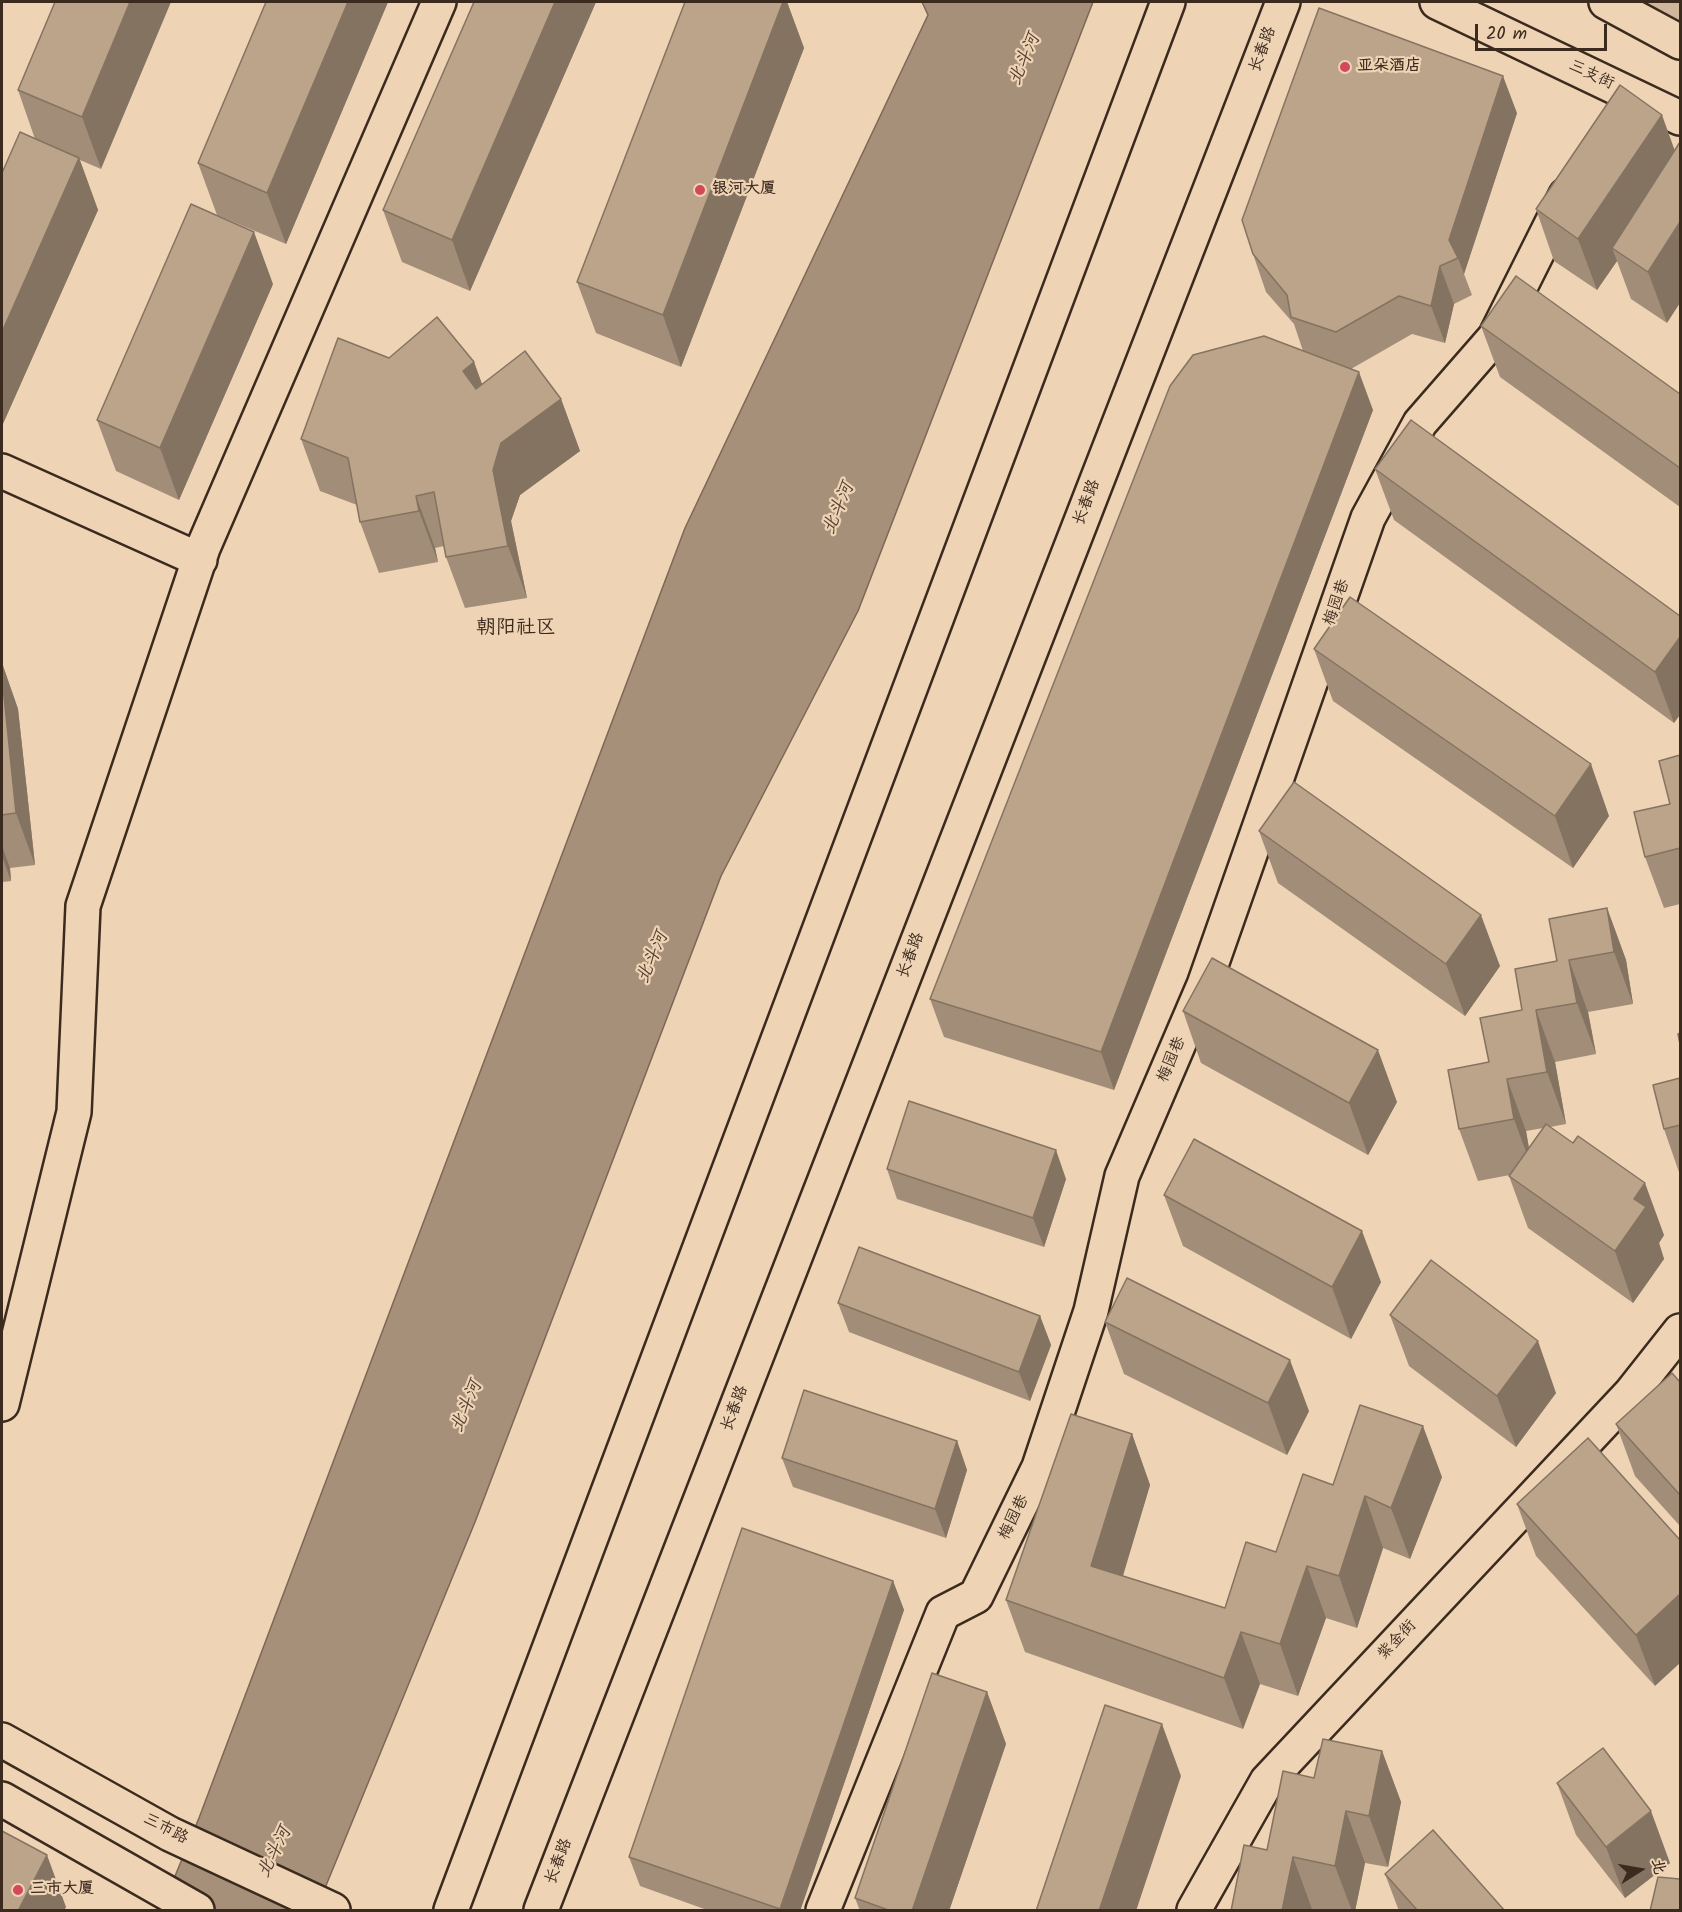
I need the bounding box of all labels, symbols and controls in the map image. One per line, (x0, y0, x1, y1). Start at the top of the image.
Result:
scale bar (1478, 12, 1610, 50)
text: 20 m (1486, 20, 1527, 49)
street label: 长春路 (1246, 24, 1282, 76)
water label: 北斗河 (1006, 31, 1046, 89)
place label: 亚朵酒店 (1357, 57, 1421, 77)
street label: 三支街 (1565, 57, 1617, 95)
marker: 亚朵酒店 (1338, 60, 1352, 74)
place label: 银河大厦 (712, 180, 776, 200)
marker: 银河大厦 (693, 183, 707, 197)
street label: 长春路 (1070, 477, 1106, 529)
water label: 北斗河 (820, 480, 860, 538)
street label: 梅园巷 (1321, 577, 1355, 629)
district label: 朝阳社区 (476, 618, 556, 642)
water label: 北斗河 (634, 929, 674, 987)
street label: 长春路 (894, 930, 930, 982)
street label: 梅园巷 (1155, 1034, 1191, 1086)
water label: 北斗河 (448, 1378, 488, 1436)
street label: 长春路 (718, 1383, 754, 1435)
street label: 梅园巷 (996, 1492, 1034, 1544)
street label: 紫金街 (1375, 1617, 1421, 1665)
street label: 三市路 (139, 1811, 191, 1849)
water label: 北斗河 (254, 1824, 298, 1882)
street label: 长春路 (542, 1836, 578, 1888)
north arrow (1610, 1840, 1670, 1900)
text: 北 (1644, 1856, 1672, 1877)
place label: 三市大厦 (30, 1880, 94, 1900)
marker: 三市大厦 (11, 1883, 25, 1897)

